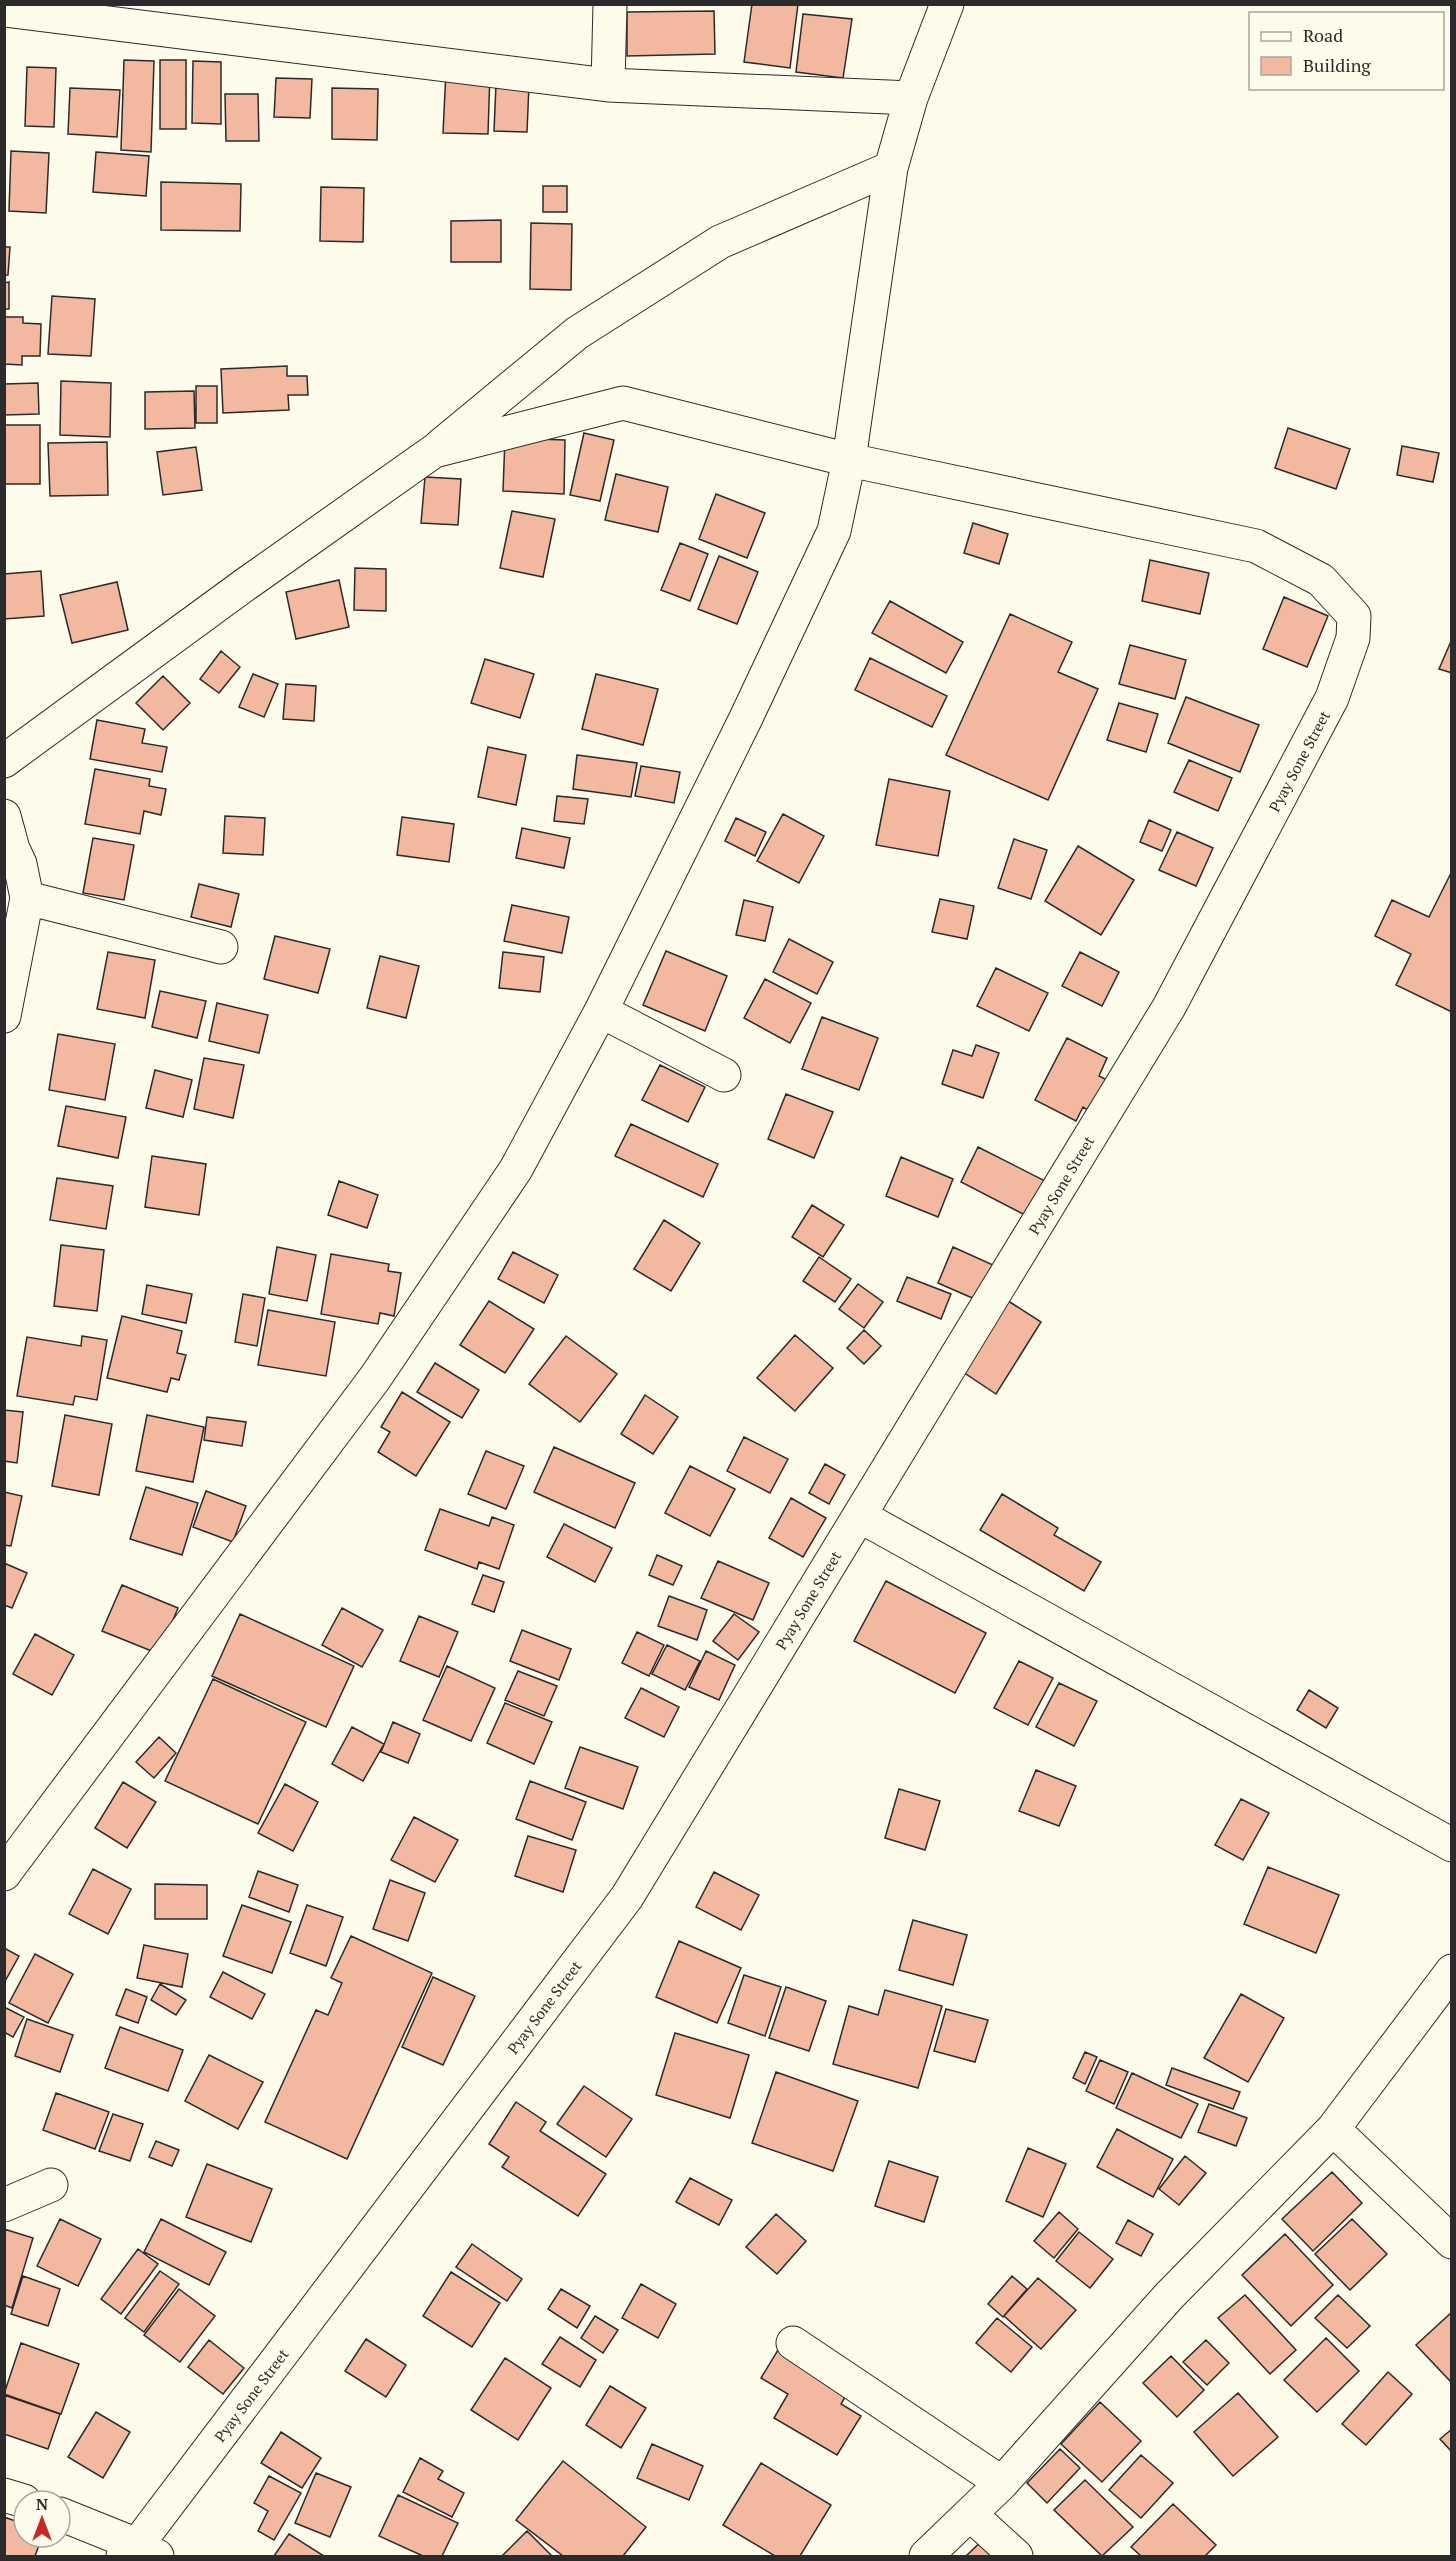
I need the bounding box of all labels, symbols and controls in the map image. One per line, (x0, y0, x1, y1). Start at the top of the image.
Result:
legend (1249, 12, 1444, 90)
text: Road (1303, 23, 1343, 47)
text: Building (1303, 53, 1371, 77)
street label: Pyay Sone Street (1264, 707, 1334, 815)
street label: Pyay Sone Street (1024, 1132, 1099, 1238)
street label: Pyay Sone Street (771, 1547, 846, 1653)
street label: Pyay Sone Street (502, 1956, 586, 2058)
street label: Pyay Sone Street (209, 2344, 293, 2446)
north arrow (12, 2489, 72, 2549)
text: N (36, 2493, 48, 2515)

